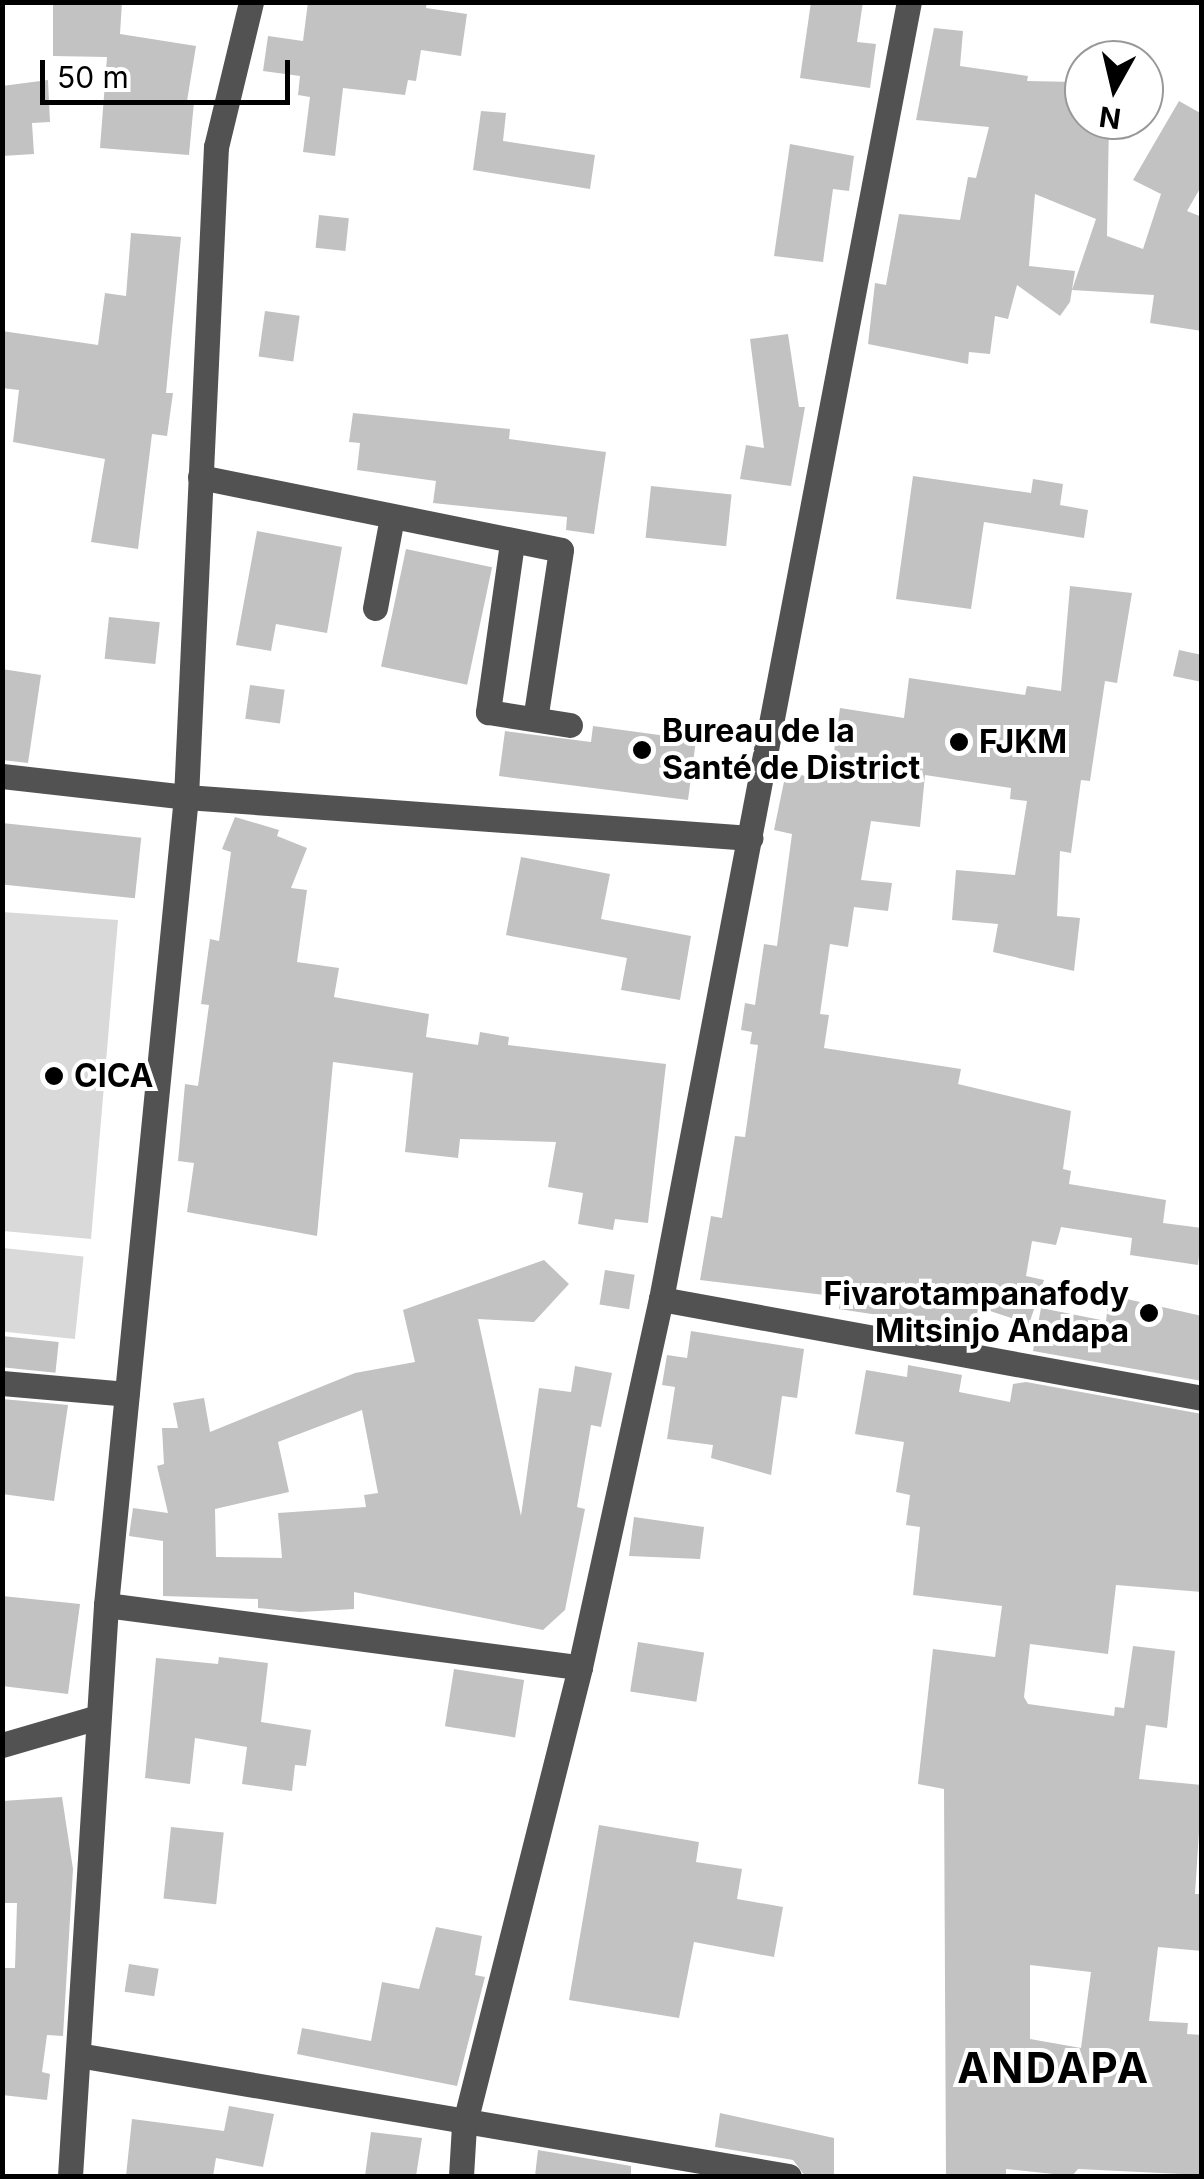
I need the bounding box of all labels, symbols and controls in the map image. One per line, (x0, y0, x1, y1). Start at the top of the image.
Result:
scale bar (45, 40, 295, 102)
north arrow (1064, 40, 1164, 140)
text: 50 m (57, 59, 129, 95)
text: N (1097, 99, 1123, 136)
place label: Bureau de la Santé de District (662, 713, 920, 788)
place label: FJKM (979, 723, 1067, 761)
marker: FJKM (948, 731, 970, 753)
marker: Bureau de la Santé de District (631, 739, 653, 761)
place label: CICA (74, 1057, 153, 1095)
marker: CICA (43, 1065, 65, 1087)
place label: Fivarotampanafody Mitsinjo Andapa (824, 1276, 1129, 1351)
marker: Fivarotampanafody Mitsinjo Andapa (1138, 1302, 1160, 1324)
district label: ANDAPA (957, 2043, 1151, 2093)

